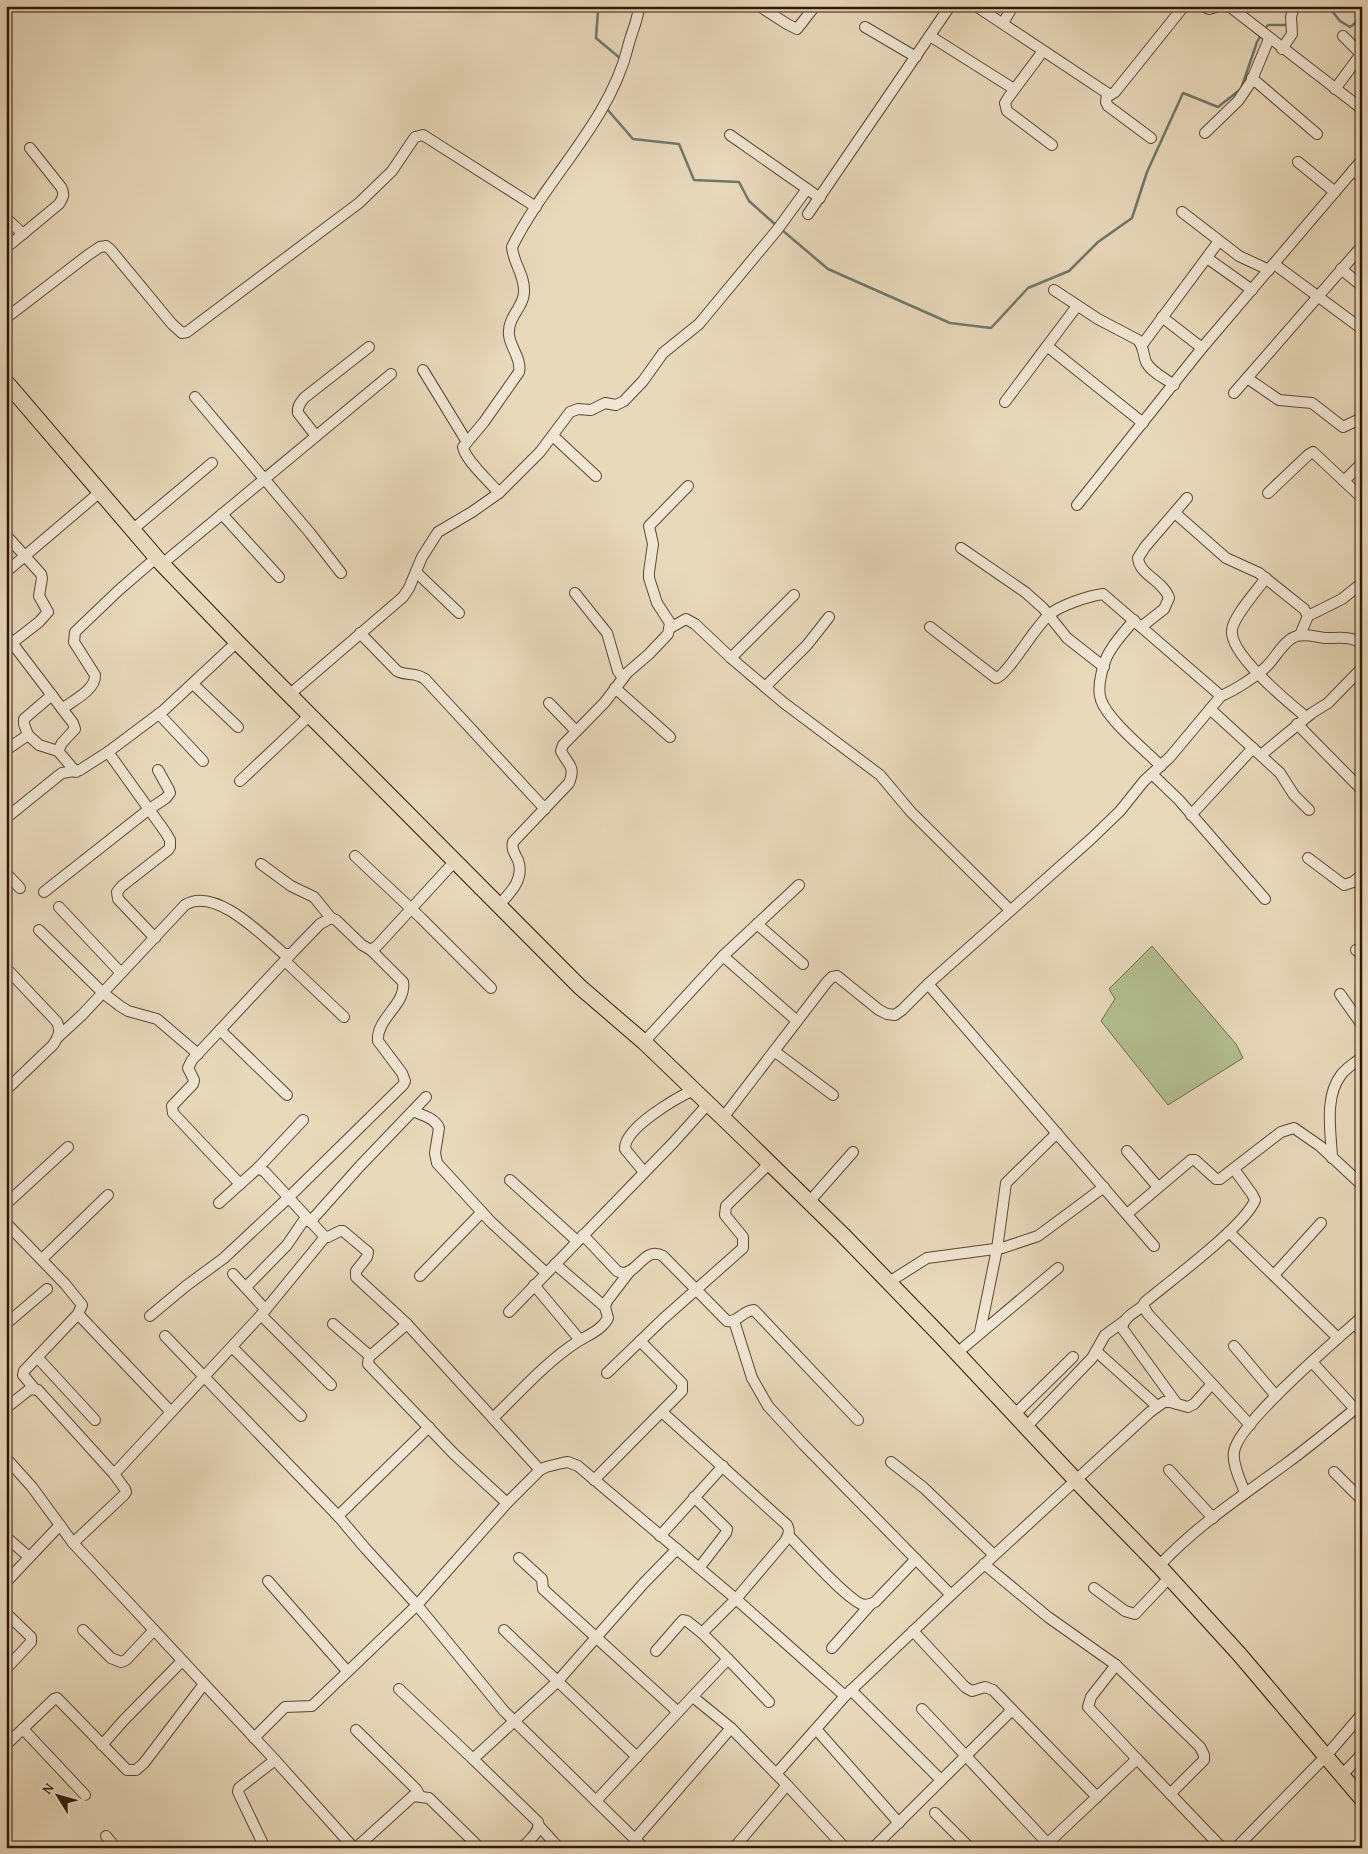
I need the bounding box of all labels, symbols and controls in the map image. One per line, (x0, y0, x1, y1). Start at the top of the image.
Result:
north arrow (32, 1772, 82, 1822)
text: N (37, 1778, 59, 1798)

